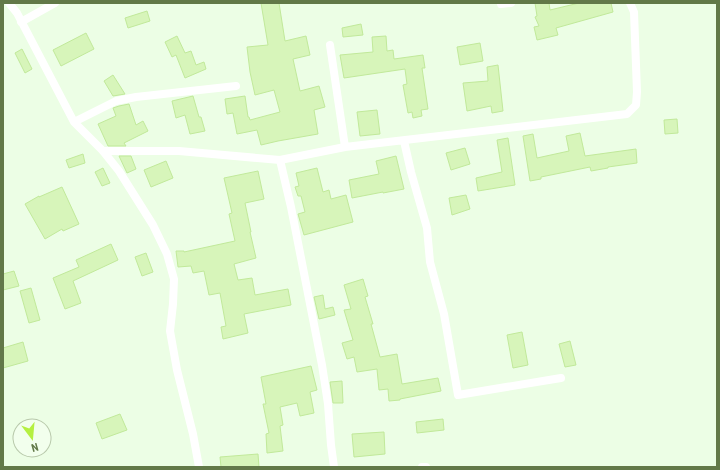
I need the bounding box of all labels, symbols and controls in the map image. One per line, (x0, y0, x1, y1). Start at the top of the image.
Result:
north arrow (12, 418, 52, 458)
text: N (29, 440, 40, 454)

